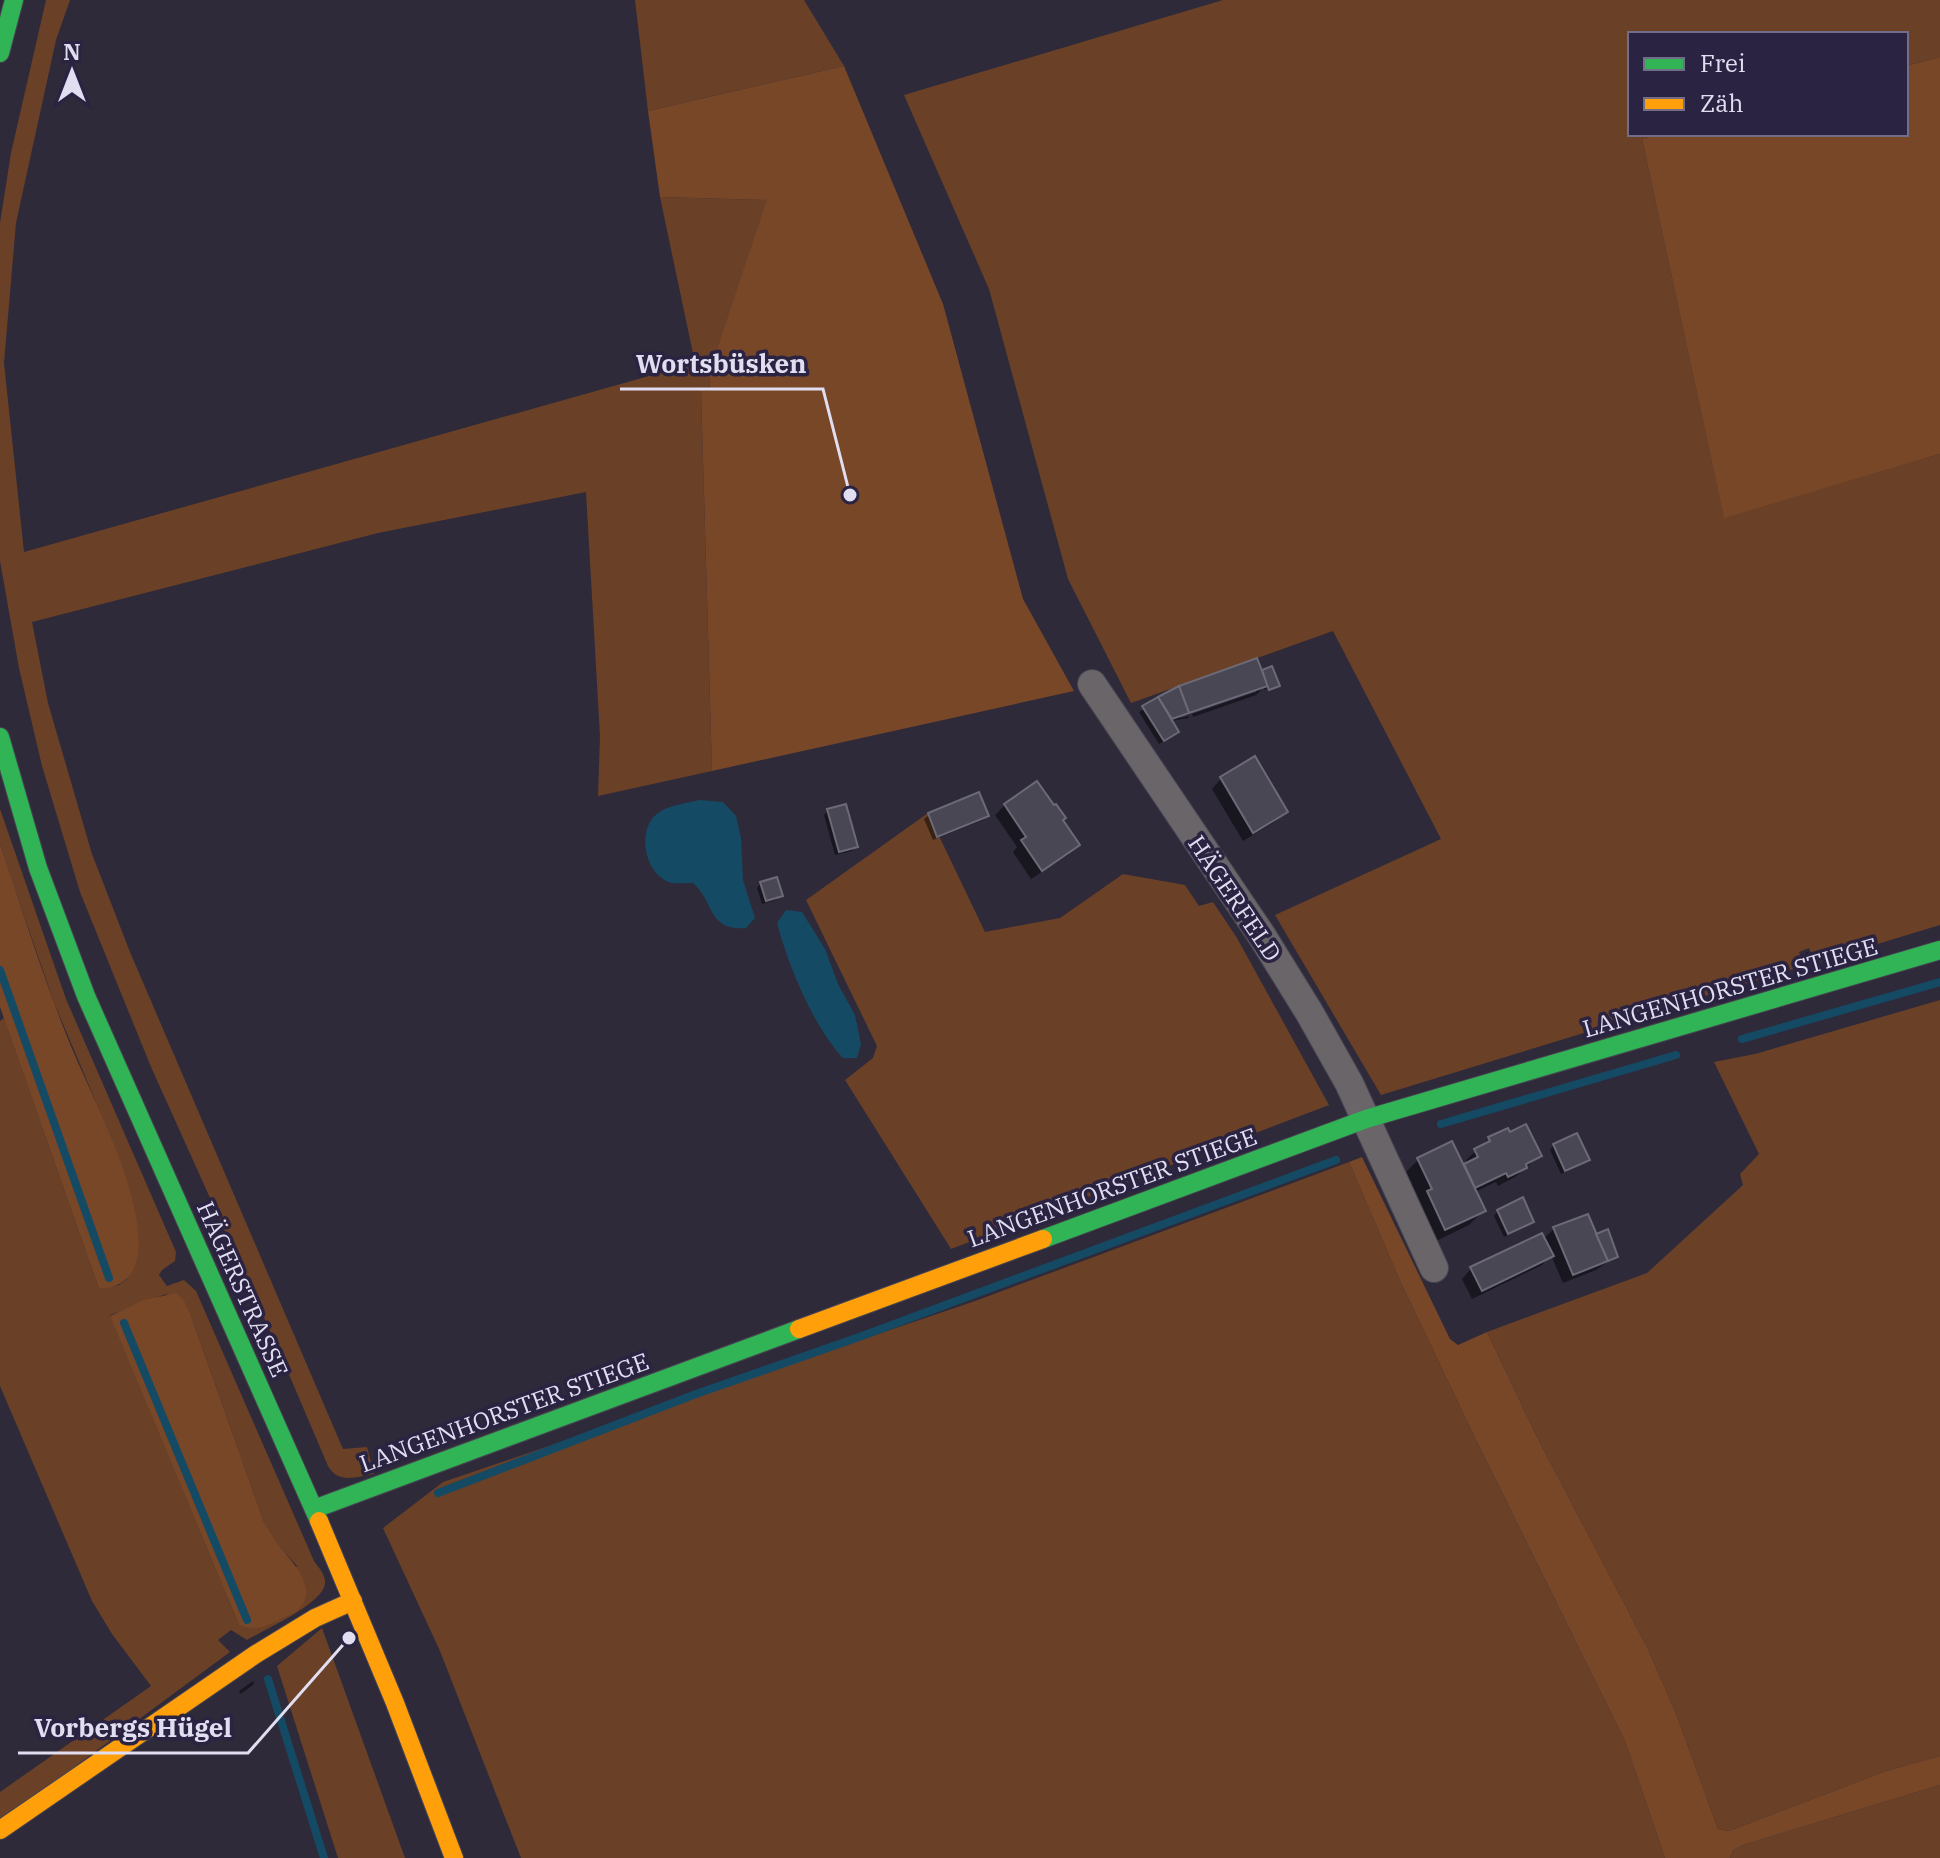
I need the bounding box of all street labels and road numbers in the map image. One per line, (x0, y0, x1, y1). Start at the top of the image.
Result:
street label: HÄGERFELD (1181, 829, 1289, 967)
street label: LANGENHORSTER STIEGE (1579, 930, 1881, 1044)
street label: LANGENHORSTER STIEGE (963, 1120, 1261, 1254)
street label: HÄGERSTRASSE (190, 1196, 296, 1382)
street label: LANGENHORSTER STIEGE (355, 1345, 653, 1479)

